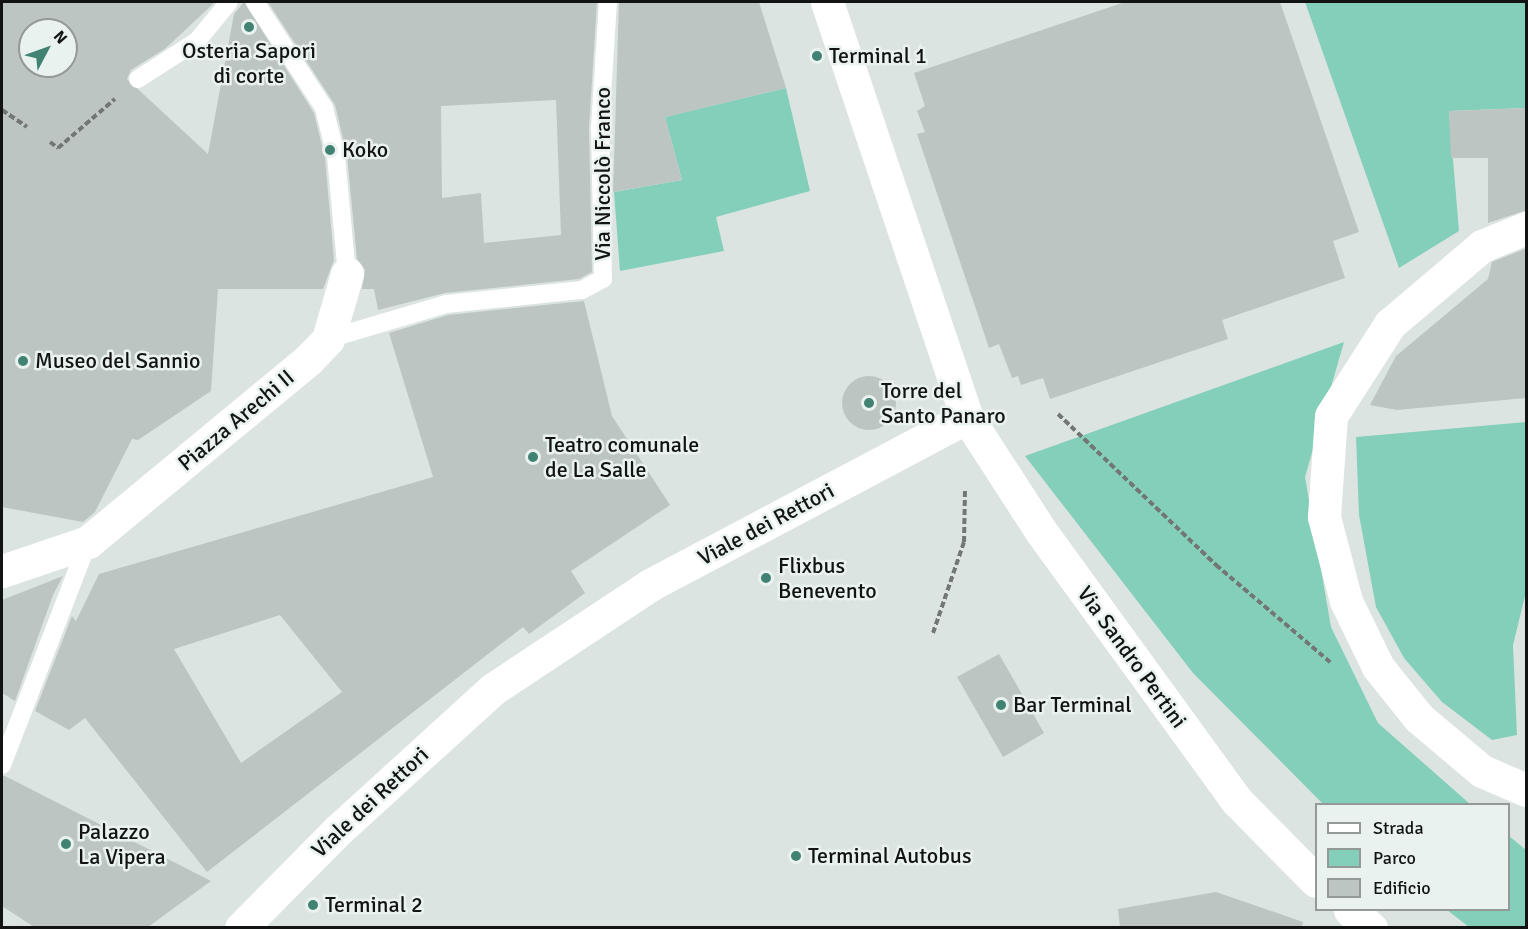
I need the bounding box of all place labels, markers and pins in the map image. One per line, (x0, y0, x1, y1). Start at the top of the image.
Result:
marker: Osteria Sapori di corte (242, 20, 256, 34)
place label: Osteria Sapori di corte (182, 37, 316, 88)
place label: Terminal 1 (829, 43, 927, 69)
marker: Terminal 1 (810, 49, 824, 63)
place label: Koko (342, 137, 388, 163)
marker: Koko (323, 143, 337, 157)
place label: Museo del Sannio (35, 348, 200, 374)
marker: Museo del Sannio (16, 354, 30, 368)
place label: Torre del Santo Panaro (881, 377, 1006, 428)
marker: Torre del Santo Panaro (862, 396, 876, 410)
place label: Teatro comunale de La Salle (545, 431, 699, 482)
marker: Teatro comunale de La Salle (526, 450, 540, 464)
place label: Flixbus Benevento (778, 552, 877, 604)
marker: Flixbus Benevento (759, 571, 773, 585)
place label: Bar Terminal (1013, 692, 1132, 718)
marker: Bar Terminal (994, 698, 1008, 712)
place label: Palazzo La Vipera (78, 818, 166, 870)
marker: Palazzo La Vipera (59, 837, 73, 851)
place label: Terminal Autobus (808, 843, 972, 869)
marker: Terminal Autobus (789, 849, 803, 863)
place label: Terminal 2 (325, 892, 423, 918)
marker: Terminal 2 (306, 898, 320, 912)

